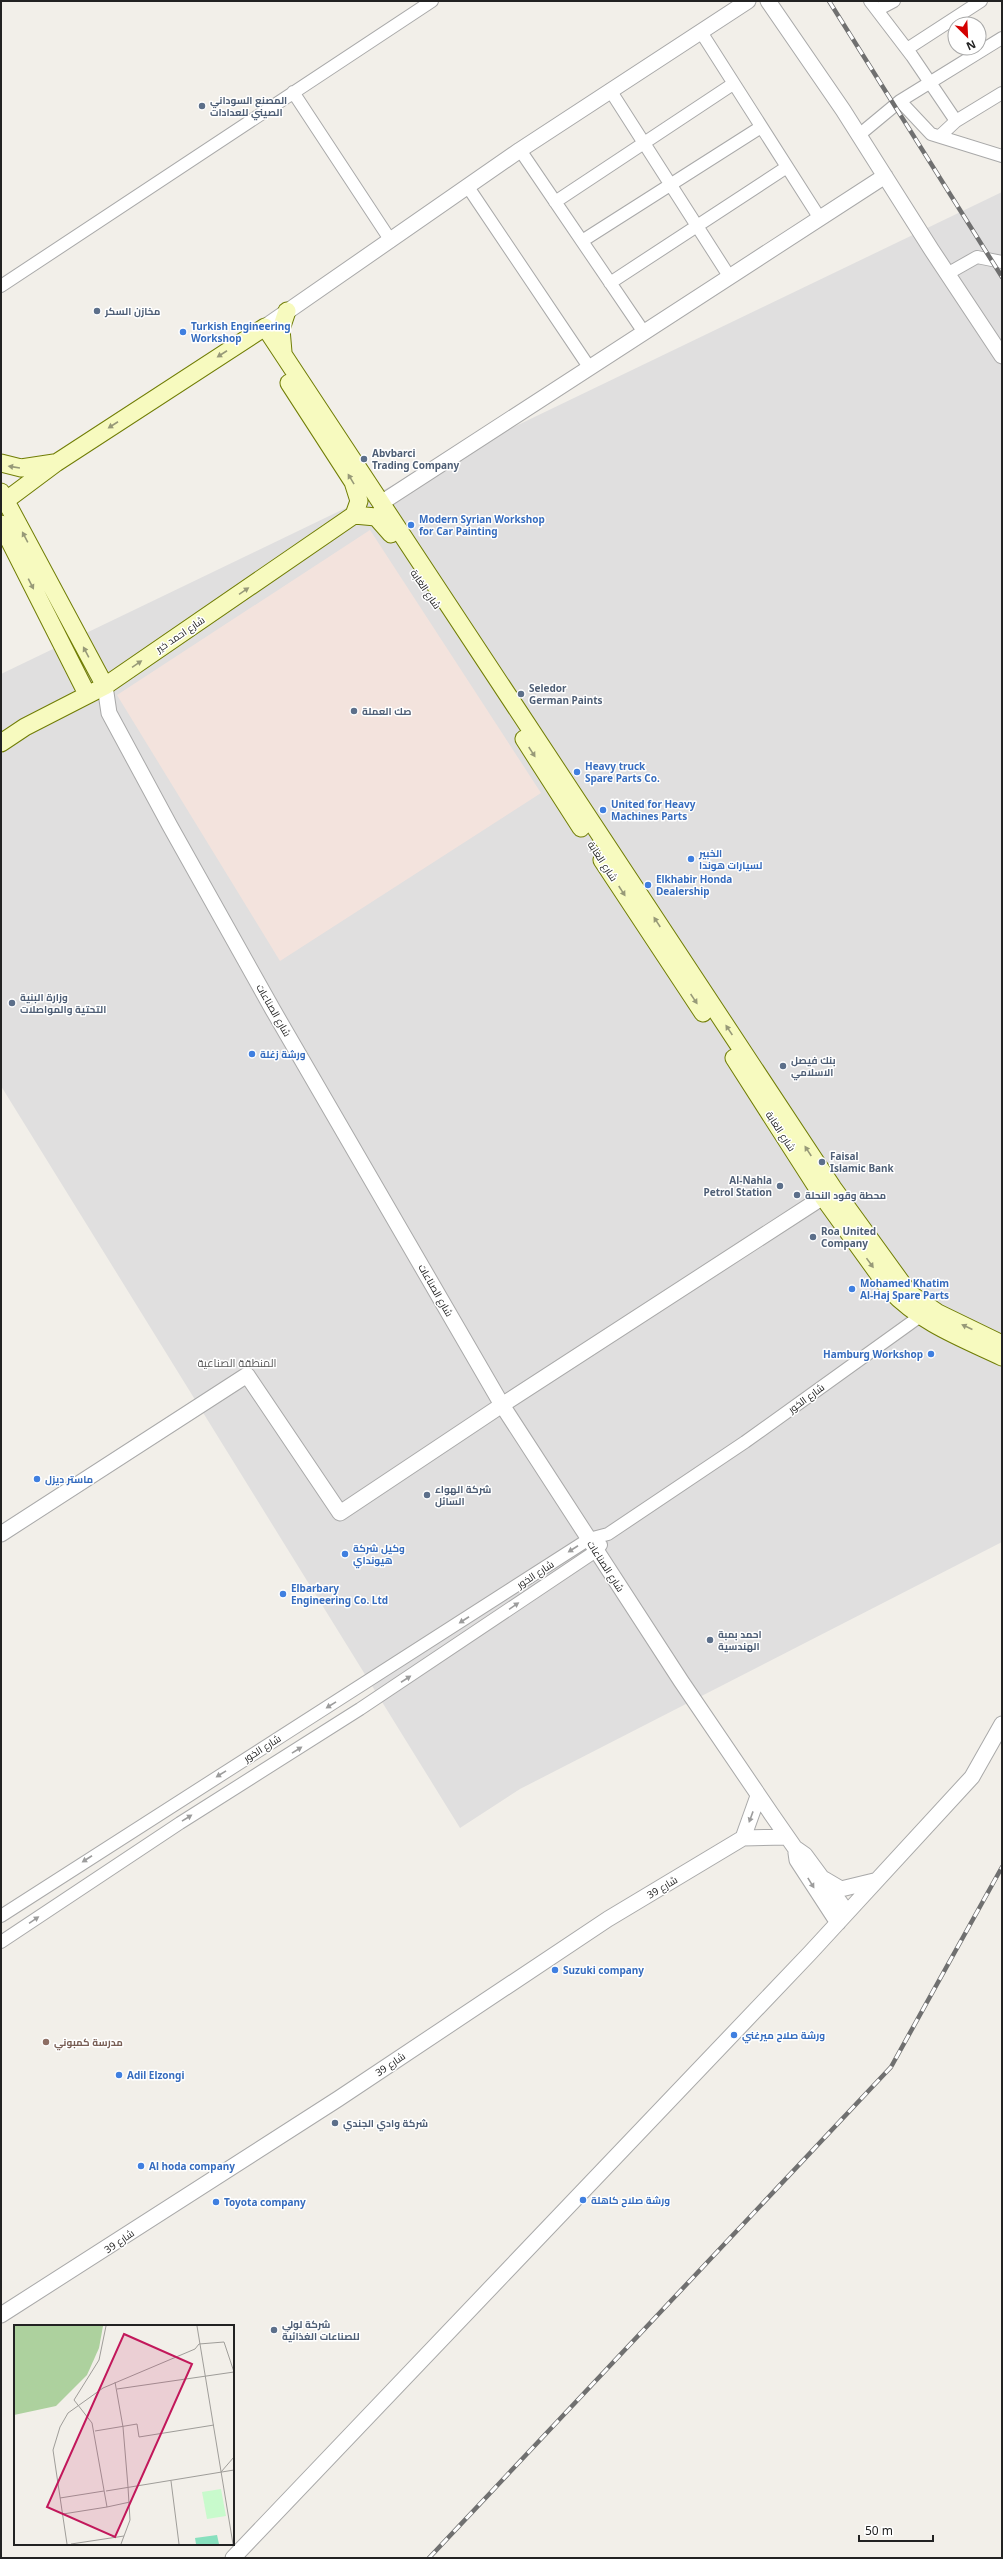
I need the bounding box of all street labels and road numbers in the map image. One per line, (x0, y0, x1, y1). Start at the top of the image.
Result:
street label: شارع الغابة (408, 566, 444, 612)
street label: شارع احمد خير (152, 612, 207, 656)
street label: شارع الغابة (585, 838, 621, 884)
street label: شارع الصناعات (253, 981, 295, 1039)
street label: شارع الغابة (763, 1108, 799, 1154)
street label: شارع الصناعات (415, 1261, 457, 1319)
street label: شارع الخور (784, 1380, 827, 1417)
street label: شارع الصناعات (584, 1538, 628, 1594)
street label: شارع الخور (513, 1557, 556, 1592)
street label: شارع الخور (240, 1731, 283, 1766)
street label: شارع 39 (644, 1872, 680, 1902)
street label: شارع 39 (372, 2049, 408, 2079)
street label: شارع 39 (101, 2226, 137, 2256)

